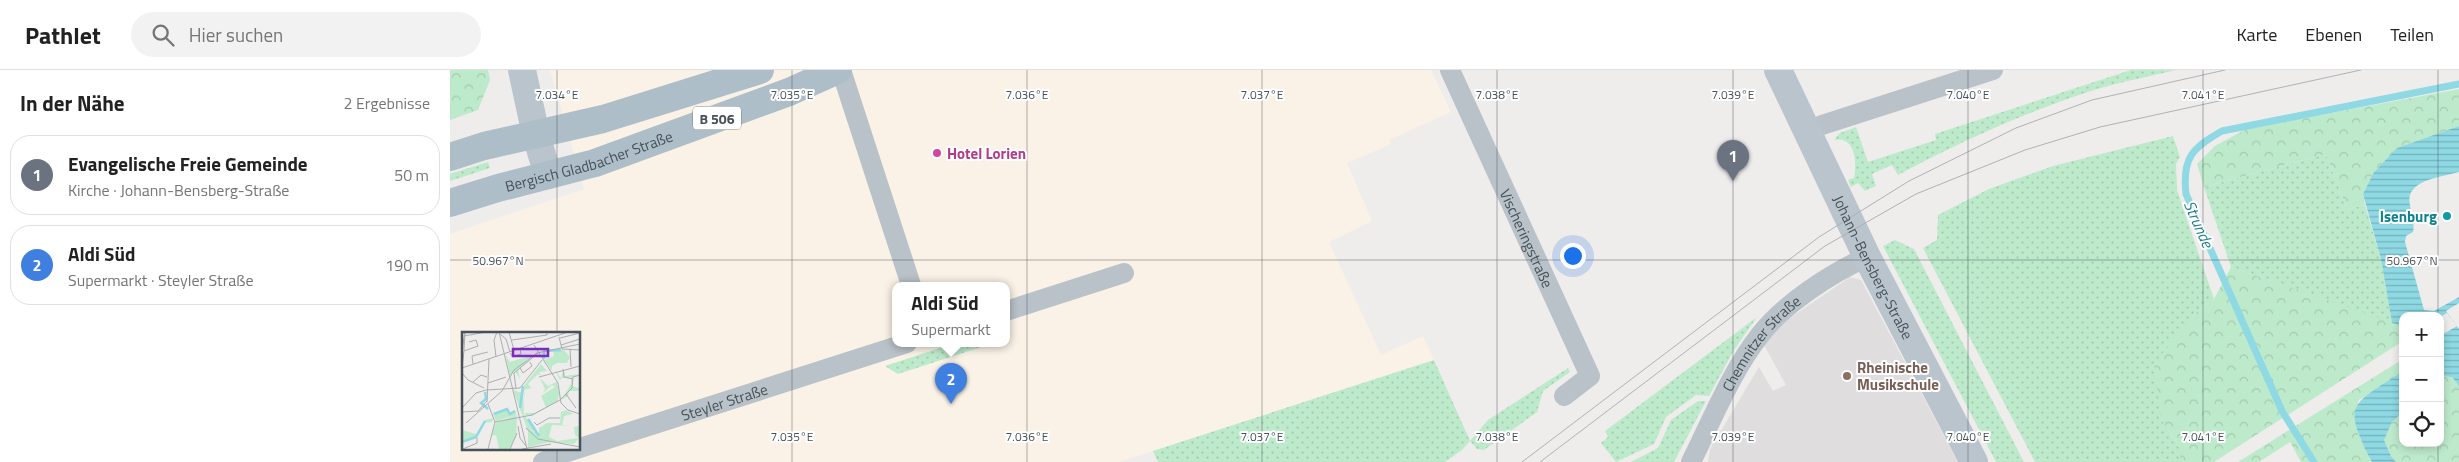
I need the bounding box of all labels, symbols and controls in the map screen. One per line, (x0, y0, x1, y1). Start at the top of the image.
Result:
search box (131, 12, 481, 57)
text: Pathlet (25, 17, 101, 53)
text: Hier suchen (189, 20, 283, 49)
icon: search (149, 21, 177, 49)
text: Karte (2236, 21, 2277, 48)
text: Ebenen (2305, 21, 2362, 48)
text: Teilen (2390, 21, 2434, 48)
text: 7.034°E (536, 85, 579, 104)
text: 7.035°E (771, 85, 814, 104)
text: 7.036°E (1006, 85, 1049, 104)
text: 7.037°E (1241, 85, 1284, 104)
text: 7.038°E (1476, 85, 1519, 104)
text: 7.039°E (1712, 85, 1755, 104)
text: 7.040°E (1947, 85, 1990, 104)
text: 7.041°E (2182, 85, 2225, 104)
text: In der Nähe (20, 87, 125, 119)
text: 2 Ergebnisse (343, 91, 430, 115)
road number: B 506 (693, 106, 741, 129)
street label: Bergisch Gladbacher Straße (502, 124, 676, 197)
pin: 1 (1717, 140, 1749, 181)
place label: Hotel Lorien (947, 142, 1026, 165)
marker: Hotel Lorien (931, 147, 943, 159)
text: Evangelische Freie Gemeinde (68, 149, 308, 178)
text: 1 (33, 163, 41, 187)
text: 50 m (394, 163, 429, 187)
text: Kirche · Johann-Bensberg-Straße (68, 178, 289, 202)
street label: Vischeringstraße (1494, 185, 1560, 292)
street label: Johann-Bensberg-Straße (1828, 191, 1919, 343)
water label: Strunde (2178, 197, 2221, 253)
place label: Isenburg (2380, 205, 2437, 228)
marker: Isenburg (2441, 210, 2453, 222)
text: Aldi Süd (68, 239, 135, 268)
your location (1560, 243, 1586, 269)
text: 50.967°N (472, 251, 524, 270)
text: 50.967°N (2386, 251, 2438, 270)
text: 2 (33, 253, 41, 277)
text: 190 m (385, 253, 429, 277)
text: Supermarkt · Steyler Straße (68, 268, 254, 292)
popup (892, 282, 1010, 347)
text: Aldi Süd (911, 288, 979, 317)
street label: Chemnitzer Straße (1716, 289, 1805, 395)
map controls (2399, 312, 2444, 447)
button: + (2399, 312, 2444, 357)
text: Supermarkt (911, 317, 991, 341)
inset map (462, 332, 580, 450)
place label: Rheinische Musikschule (1857, 356, 1939, 396)
button: − (2399, 357, 2444, 402)
pin: 2 (935, 363, 967, 404)
marker: Rheinische Musikschule (1841, 370, 1853, 382)
street label: Steyler Straße (678, 377, 770, 426)
button: locate (2399, 402, 2444, 447)
text: 7.035°E (771, 427, 814, 446)
text: 7.036°E (1006, 427, 1049, 446)
text: 7.037°E (1241, 427, 1284, 446)
text: 7.038°E (1476, 427, 1519, 446)
text: 7.039°E (1712, 427, 1755, 446)
text: 7.040°E (1947, 427, 1990, 446)
text: 7.041°E (2182, 427, 2225, 446)

